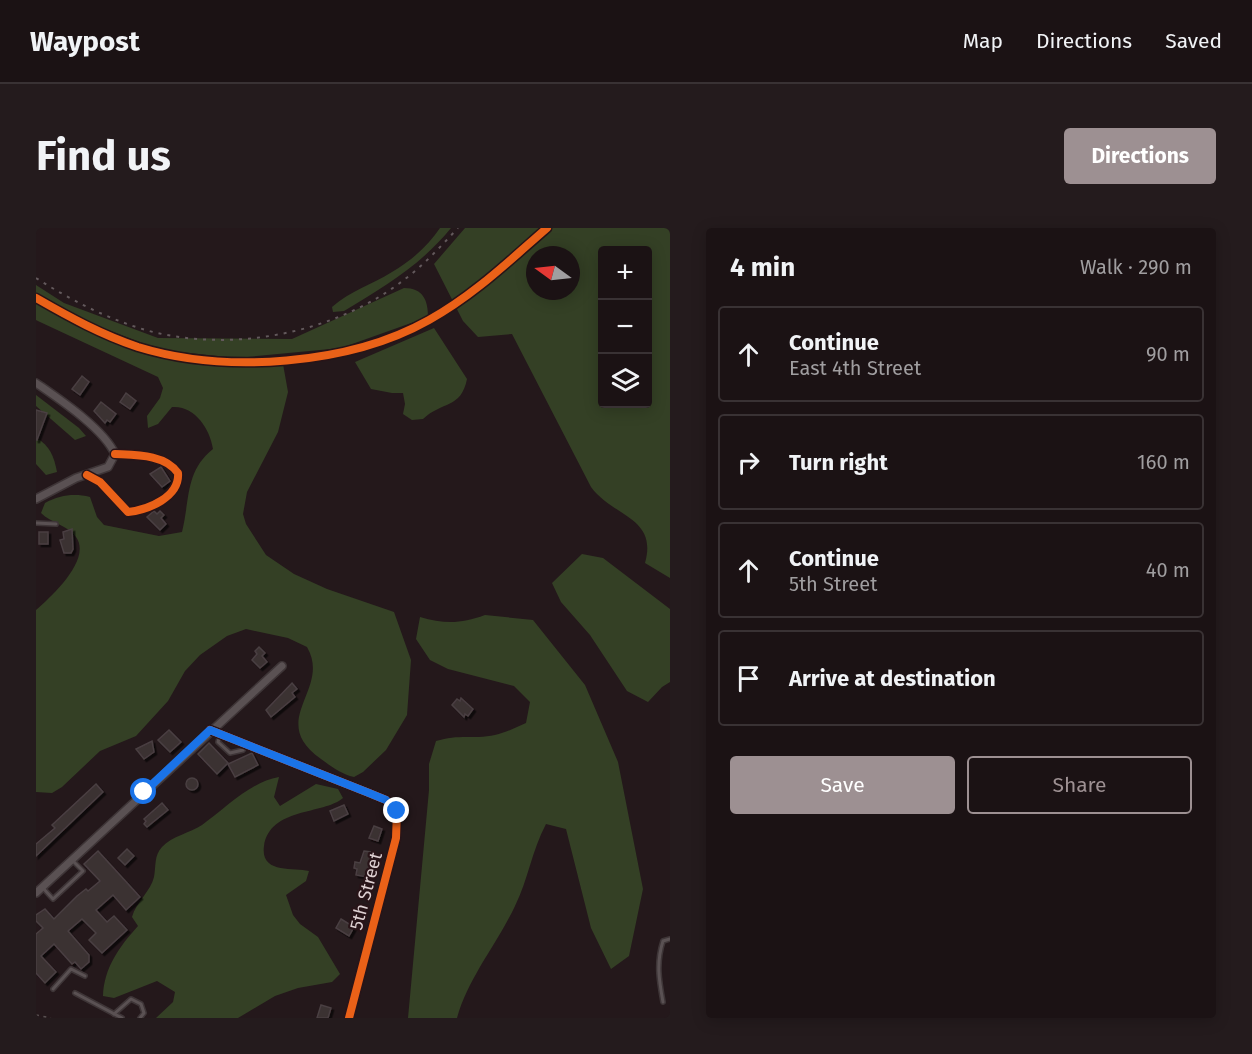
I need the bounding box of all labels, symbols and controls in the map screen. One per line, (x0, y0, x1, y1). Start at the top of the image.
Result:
text: Waypost (30, 25, 140, 58)
text: Map (963, 28, 1003, 54)
text: Directions (1036, 28, 1132, 54)
text: Saved (1165, 28, 1222, 54)
button: Directions (1064, 128, 1216, 184)
text: Find us (36, 131, 171, 181)
north arrow (526, 246, 580, 300)
map controls (598, 246, 652, 408)
button: + (598, 246, 652, 300)
text: 4 min (730, 252, 795, 283)
text: Walk · 290 m (1080, 255, 1192, 279)
button: − (598, 300, 652, 354)
text: Continue (789, 329, 879, 356)
icon: ahead (732, 338, 765, 371)
text: 90 m (1146, 342, 1190, 366)
button: layers (598, 354, 652, 408)
text: East 4th Street (789, 356, 921, 380)
icon: right (732, 446, 765, 479)
text: Turn right (789, 449, 888, 476)
text: 160 m (1137, 450, 1190, 474)
text: Continue (789, 545, 879, 572)
icon: ahead (732, 554, 765, 587)
text: 40 m (1146, 558, 1190, 582)
text: 5th Street (789, 572, 877, 596)
icon: arrive (732, 662, 765, 695)
text: Arrive at destination (789, 665, 996, 692)
button: Save (730, 756, 955, 814)
button: Share (967, 756, 1192, 814)
route start (130, 778, 156, 804)
route end (383, 797, 409, 823)
street label: 5th Street (345, 849, 387, 932)

